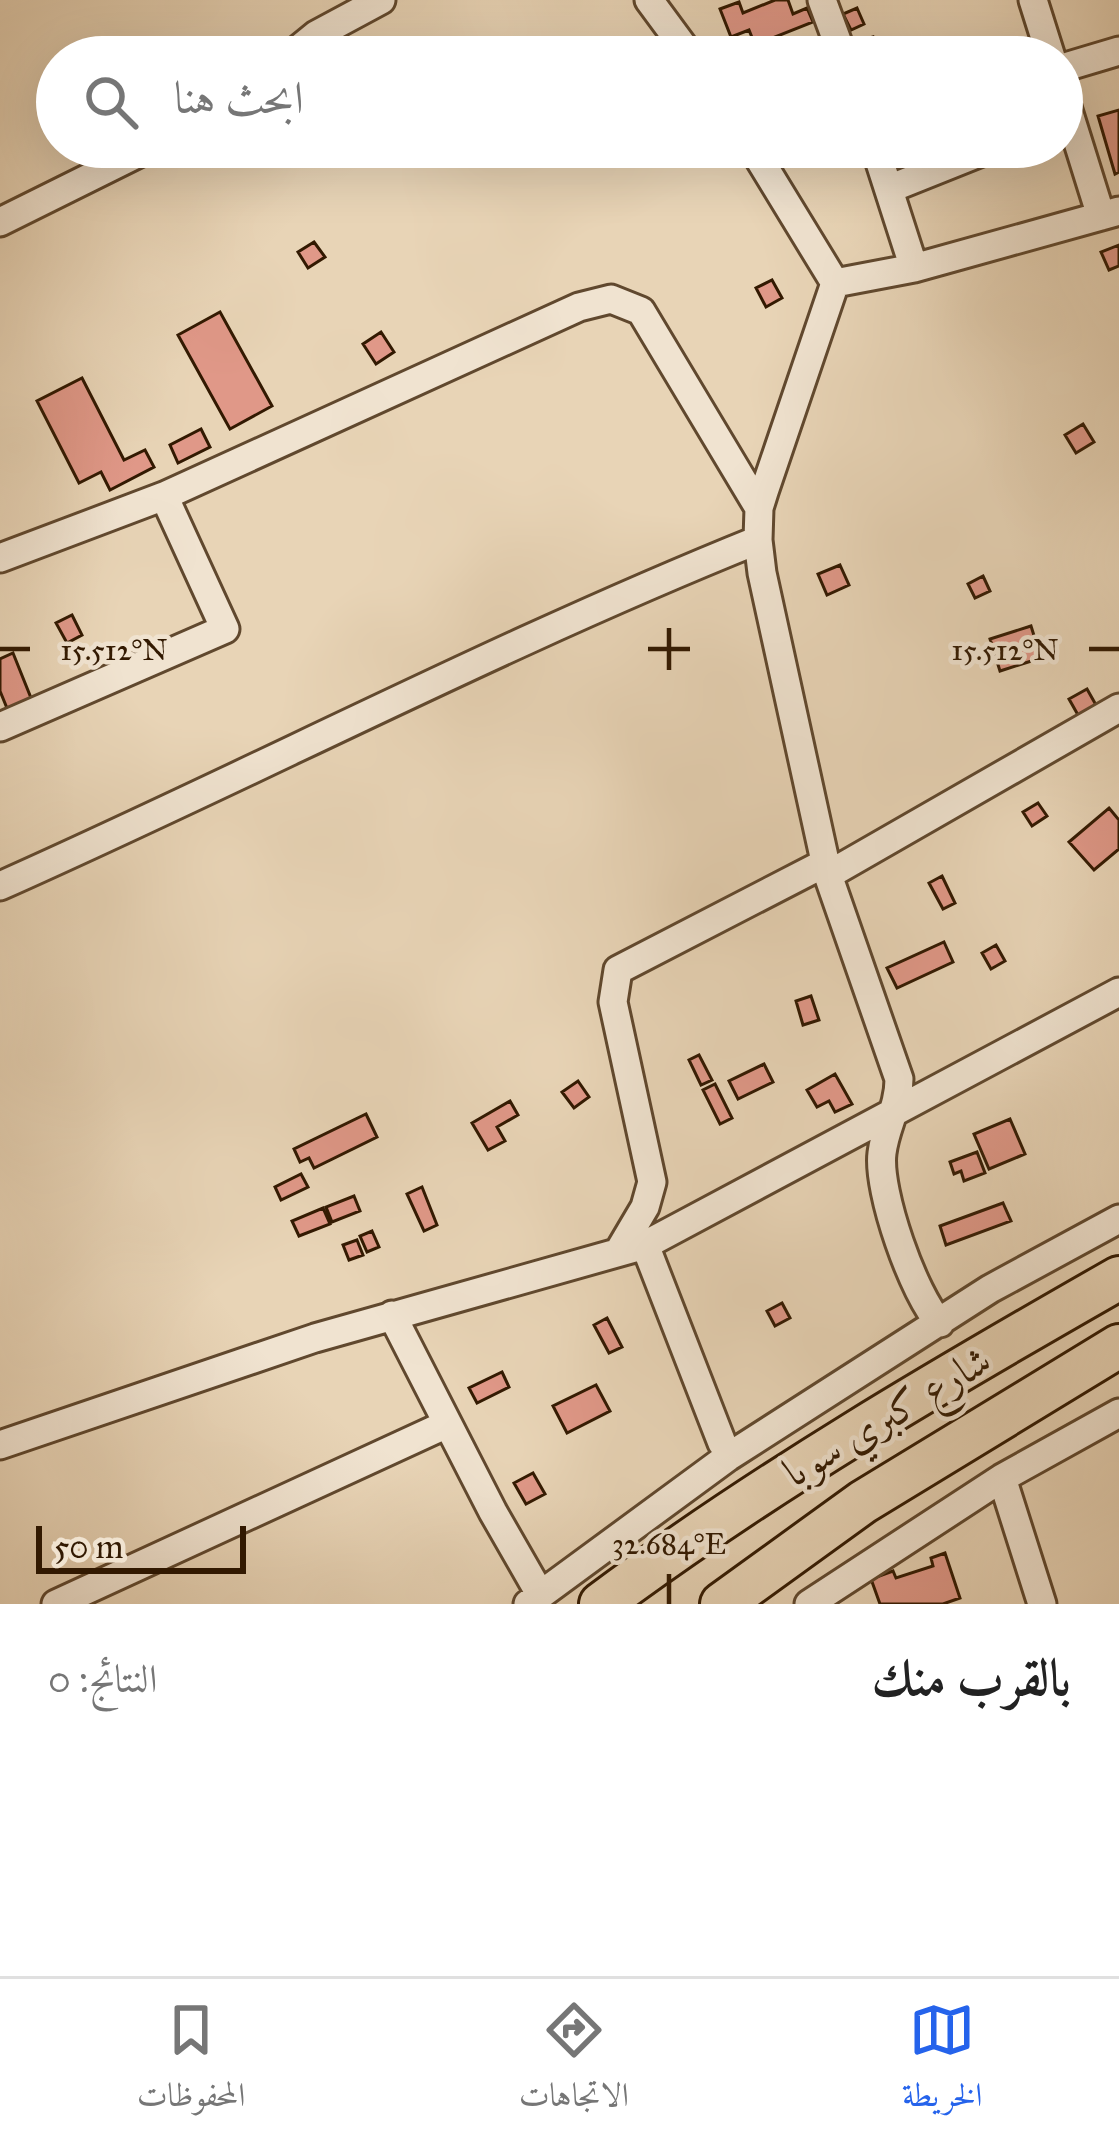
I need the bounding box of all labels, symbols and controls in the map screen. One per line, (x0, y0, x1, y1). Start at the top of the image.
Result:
search box (36, 36, 1083, 168)
icon: search (78, 69, 144, 135)
text: ابحث هنا (174, 70, 304, 125)
text: 15.512°N (60, 632, 168, 668)
text: 15.512°N (951, 632, 1059, 668)
street label: شارع كبري سوبا (774, 1334, 1005, 1506)
scale bar (36, 1520, 246, 1573)
text: 32.684°E (612, 1526, 726, 1562)
text: 50 m (54, 1527, 123, 1567)
text: بالقرب منك (872, 1647, 1071, 1709)
text: النتائج: 0 (48, 1655, 157, 1703)
tab: المحفوظات (137, 1997, 245, 2127)
tab: الاتجاهات (519, 1997, 629, 2127)
tab: الخريطة (902, 1997, 982, 2127)

